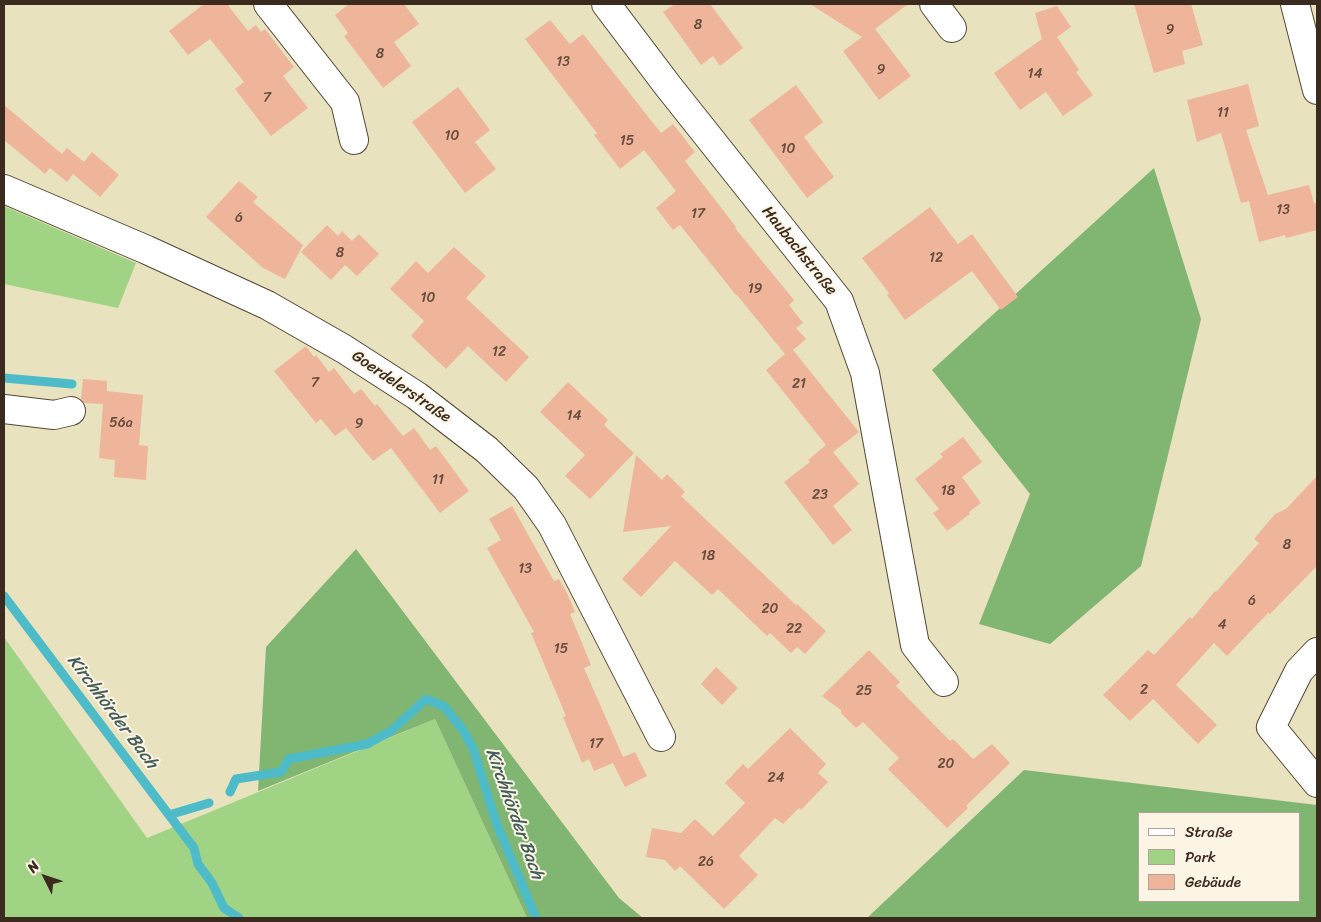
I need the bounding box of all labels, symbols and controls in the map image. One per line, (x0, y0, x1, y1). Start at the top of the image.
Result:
house number: 8 (694, 17, 702, 33)
house number: 9 (1166, 22, 1174, 38)
house number: 8 (376, 46, 384, 62)
house number: 13 (556, 54, 570, 70)
house number: 9 (877, 62, 885, 78)
house number: 14 (1028, 66, 1042, 82)
house number: 7 (263, 90, 271, 106)
house number: 11 (1217, 105, 1229, 121)
house number: 10 (445, 128, 459, 144)
house number: 15 (620, 133, 634, 149)
house number: 10 (781, 141, 795, 157)
street label: Haubachstraße (757, 202, 841, 300)
house number: 13 (1276, 202, 1290, 218)
house number: 17 (691, 206, 705, 222)
house number: 6 (235, 210, 243, 226)
house number: 8 (336, 245, 344, 261)
house number: 12 (929, 250, 943, 266)
house number: 19 (748, 281, 762, 297)
house number: 10 (421, 290, 435, 306)
house number: 12 (492, 344, 506, 360)
street label: Goerdelerstraße (348, 347, 454, 427)
house number: 7 (311, 375, 319, 391)
house number: 21 (792, 376, 806, 392)
house number: 14 (567, 408, 581, 424)
house number: 56a (109, 415, 133, 431)
house number: 9 (355, 416, 363, 432)
house number: 11 (432, 472, 444, 488)
house number: 18 (941, 483, 955, 499)
house number: 23 (812, 487, 828, 503)
house number: 8 (1283, 537, 1291, 553)
house number: 18 (701, 548, 715, 564)
house number: 13 (518, 561, 532, 577)
house number: 6 (1248, 593, 1256, 609)
house number: 20 (762, 601, 778, 617)
house number: 4 (1218, 617, 1226, 633)
house number: 22 (786, 621, 802, 637)
house number: 15 (554, 641, 568, 657)
water label: Kirchhörder Bach (62, 651, 162, 773)
house number: 2 (1140, 682, 1148, 698)
house number: 25 (856, 683, 872, 699)
house number: 17 (589, 736, 603, 752)
water label: Kirchhörder Bach (480, 746, 548, 882)
house number: 20 (938, 756, 954, 772)
house number: 24 (768, 770, 784, 786)
legend (1138, 812, 1301, 902)
text: Straße (1185, 819, 1233, 845)
text: Park (1185, 844, 1216, 870)
north arrow (20, 852, 70, 902)
house number: 26 (698, 854, 714, 870)
text: N (21, 855, 46, 879)
text: Gebäude (1185, 869, 1241, 895)

